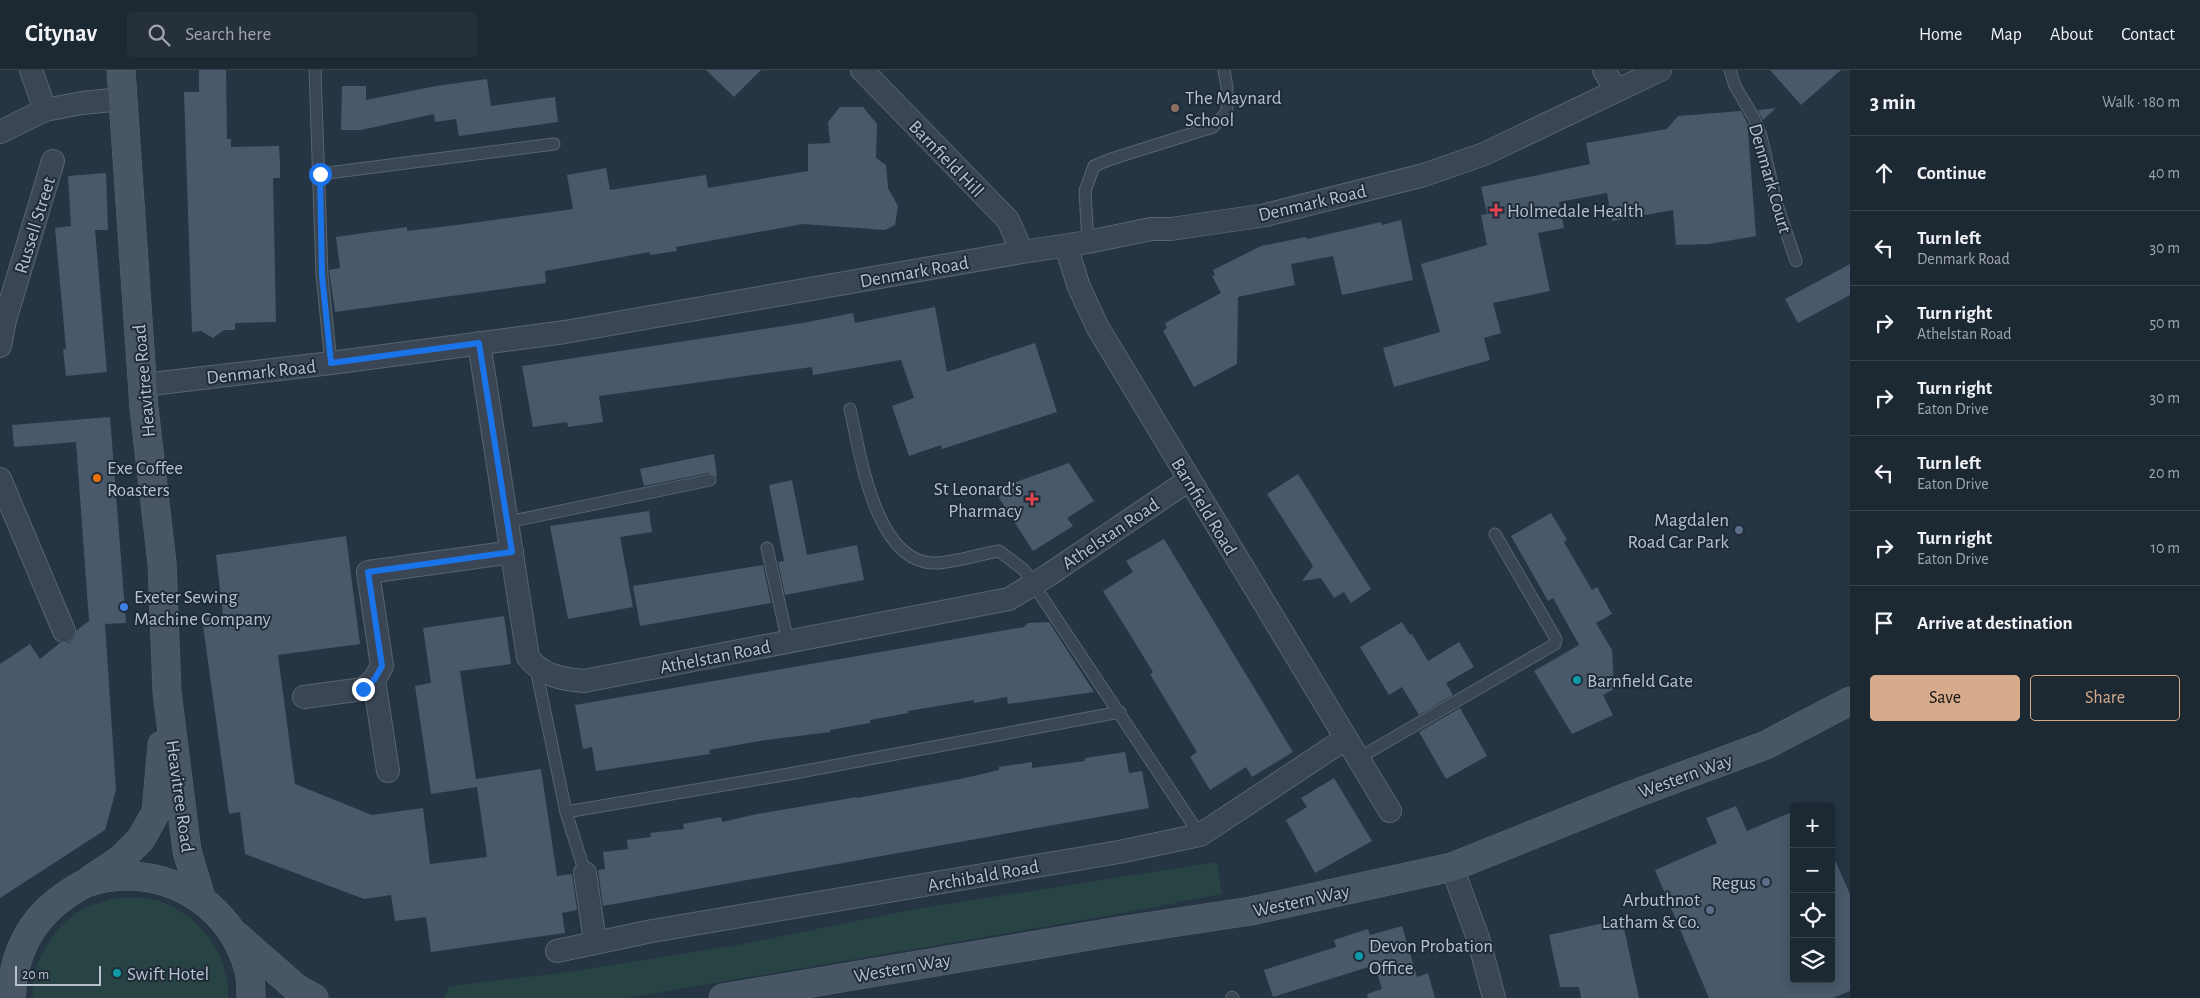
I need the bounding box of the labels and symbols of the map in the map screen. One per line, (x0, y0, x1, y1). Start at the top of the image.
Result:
place label: The Maynard School (1185, 89, 1282, 130)
marker: The Maynard School (1169, 102, 1181, 114)
street label: Barnfield Hill (905, 117, 987, 201)
street label: Denmark Court (1745, 122, 1794, 235)
route start (309, 163, 332, 186)
street label: Russell Street (12, 175, 59, 276)
street label: Denmark Road (1257, 182, 1368, 225)
place label: Holmedale Health (1507, 202, 1644, 221)
marker: Holmedale Health (1489, 203, 1503, 217)
street label: Denmark Road (858, 254, 970, 291)
street label: Heavitree Road (130, 324, 159, 438)
street label: Denmark Road (205, 357, 317, 388)
street label: Barnfield Road (1167, 455, 1240, 559)
place label: Exe Coffee Roasters (107, 459, 183, 500)
marker: Exe Coffee Roasters (91, 472, 103, 484)
place label: St Leonard's Pharmacy (934, 480, 1022, 521)
marker: St Leonard's Pharmacy (1026, 493, 1038, 505)
street label: Athelstan Road (1059, 495, 1163, 574)
place label: Magdalen Road Car Park (1628, 511, 1729, 552)
marker: Magdalen Road Car Park (1733, 524, 1745, 536)
place label: Exeter Sewing Machine Company (134, 588, 271, 629)
marker: Exeter Sewing Machine Company (118, 601, 130, 613)
street label: Athelstan Road (658, 637, 772, 678)
place label: Barnfield Gate (1587, 672, 1693, 691)
marker: Barnfield Gate (1571, 674, 1583, 686)
route end (352, 678, 375, 701)
street label: Heavitree Road (162, 739, 197, 854)
street label: Western Way (1636, 751, 1735, 802)
street label: Archibald Road (926, 857, 1041, 896)
place label: Regus (1712, 874, 1756, 893)
marker: Regus (1760, 876, 1772, 888)
street label: Western Way (1251, 882, 1351, 921)
place label: Arbuthnot Latham & Co. (1602, 891, 1700, 932)
marker: Arbuthnot Latham & Co. (1704, 904, 1716, 916)
place label: Devon Probation Office (1369, 937, 1493, 978)
marker: Devon Probation Office (1353, 950, 1365, 962)
street label: Western Way (852, 951, 952, 986)
scale bar (15, 963, 101, 986)
place label: Swift Hotel (127, 965, 209, 984)
marker: Swift Hotel (111, 967, 123, 979)

